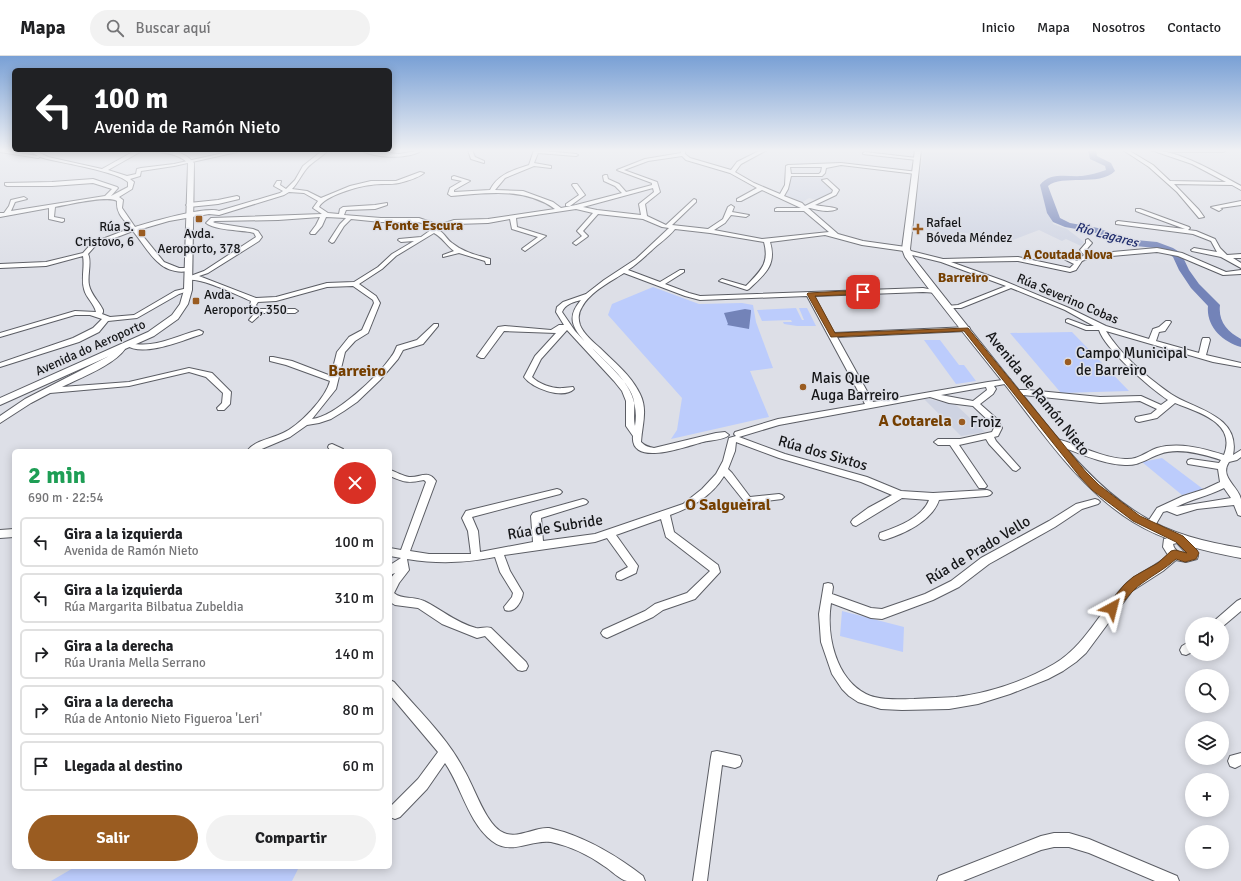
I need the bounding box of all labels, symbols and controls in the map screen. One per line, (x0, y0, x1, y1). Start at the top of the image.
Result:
search box (90, 10, 370, 46)
text: Mapa (20, 16, 66, 40)
icon: search (104, 17, 126, 39)
text: Buscar aquí (136, 19, 211, 37)
text: Inicio (982, 19, 1015, 36)
text: Mapa (1037, 19, 1070, 36)
text: Nosotros (1092, 19, 1145, 36)
text: Contacto (1167, 19, 1221, 36)
text: 100 m (94, 82, 168, 116)
icon: left (28, 84, 80, 136)
text: Avenida de Ramón Nieto (94, 116, 280, 138)
marker: Avda. Aeroporto, 378 (194, 214, 204, 224)
place label: Rafael Bóveda Méndez (926, 215, 1013, 246)
district label: A Fonte Escura (373, 217, 463, 234)
place label: Rúa S. Cristovo, 6 (75, 219, 134, 250)
water label: Río Lagares (1074, 219, 1141, 251)
marker: Rafael Bóveda Méndez (913, 224, 923, 234)
place label: Avda. Aeroporto, 378 (158, 226, 240, 257)
marker: Rúa S. Cristovo, 6 (137, 228, 147, 238)
district label: A Coutada Nova (1023, 247, 1113, 263)
district label: Barreiro (938, 269, 988, 286)
street label: Rúa Severino Cobas (1014, 270, 1121, 328)
pin (846, 275, 880, 309)
icon: arrive (852, 281, 874, 303)
place label: Avda. Aeroporto, 350 (204, 287, 287, 318)
marker: Avda. Aeroporto, 350 (191, 296, 201, 306)
street label: Avenida do Aeroporto (33, 316, 148, 379)
street label: Avenida de Ramón Nieto (982, 327, 1094, 459)
place label: Campo Municipal de Barreiro (1076, 344, 1187, 379)
marker: Campo Municipal de Barreiro (1063, 357, 1073, 367)
district label: Barreiro (328, 361, 386, 381)
place label: Mais Que Auga Barreiro (811, 369, 899, 404)
marker: Mais Que Auga Barreiro (798, 382, 808, 392)
district label: A Cotarela (878, 411, 952, 431)
place label: Froiz (970, 413, 1002, 431)
marker: Froiz (957, 417, 967, 427)
street label: Rúa dos Sixtos (776, 432, 870, 474)
text: 2 min (28, 460, 86, 490)
button: close (334, 462, 376, 504)
text: 690 m · 22:54 (28, 490, 104, 506)
district label: O Salgueiral (685, 495, 771, 515)
street label: Rúa de Subride (506, 511, 604, 543)
street label: Rúa de Prado Vello (923, 512, 1034, 588)
text: Gira a la izquierda (64, 525, 183, 543)
icon: left (30, 531, 52, 553)
text: 100 m (334, 533, 374, 551)
text: Avenida de Ramón Nieto (64, 543, 199, 559)
text: Gira a la izquierda (64, 581, 183, 599)
icon: left (30, 587, 52, 609)
position arrow (1091, 587, 1133, 629)
text: 310 m (334, 589, 374, 607)
text: Rúa Margarita Bilbatua Zubeldia (64, 599, 244, 615)
map controls (1185, 617, 1229, 869)
button: sound (1185, 617, 1229, 661)
text: Gira a la derecha (64, 637, 174, 655)
icon: right (30, 643, 52, 665)
text: 140 m (334, 645, 374, 663)
text: Rúa Urania Mella Serrano (64, 655, 206, 671)
button: search (1185, 669, 1229, 713)
text: Gira a la derecha (64, 693, 174, 711)
icon: right (30, 699, 52, 721)
text: 80 m (343, 701, 374, 719)
text: Rúa de Antonio Nieto Figueroa 'Leri' (64, 711, 262, 727)
button: layers (1185, 721, 1229, 765)
icon: arrive (30, 755, 52, 777)
text: Llegada al destino (64, 757, 183, 775)
text: 60 m (343, 757, 374, 775)
button: + (1185, 773, 1229, 817)
button: Salir (28, 815, 198, 861)
button: Compartir (206, 815, 376, 861)
button: − (1185, 825, 1229, 869)

